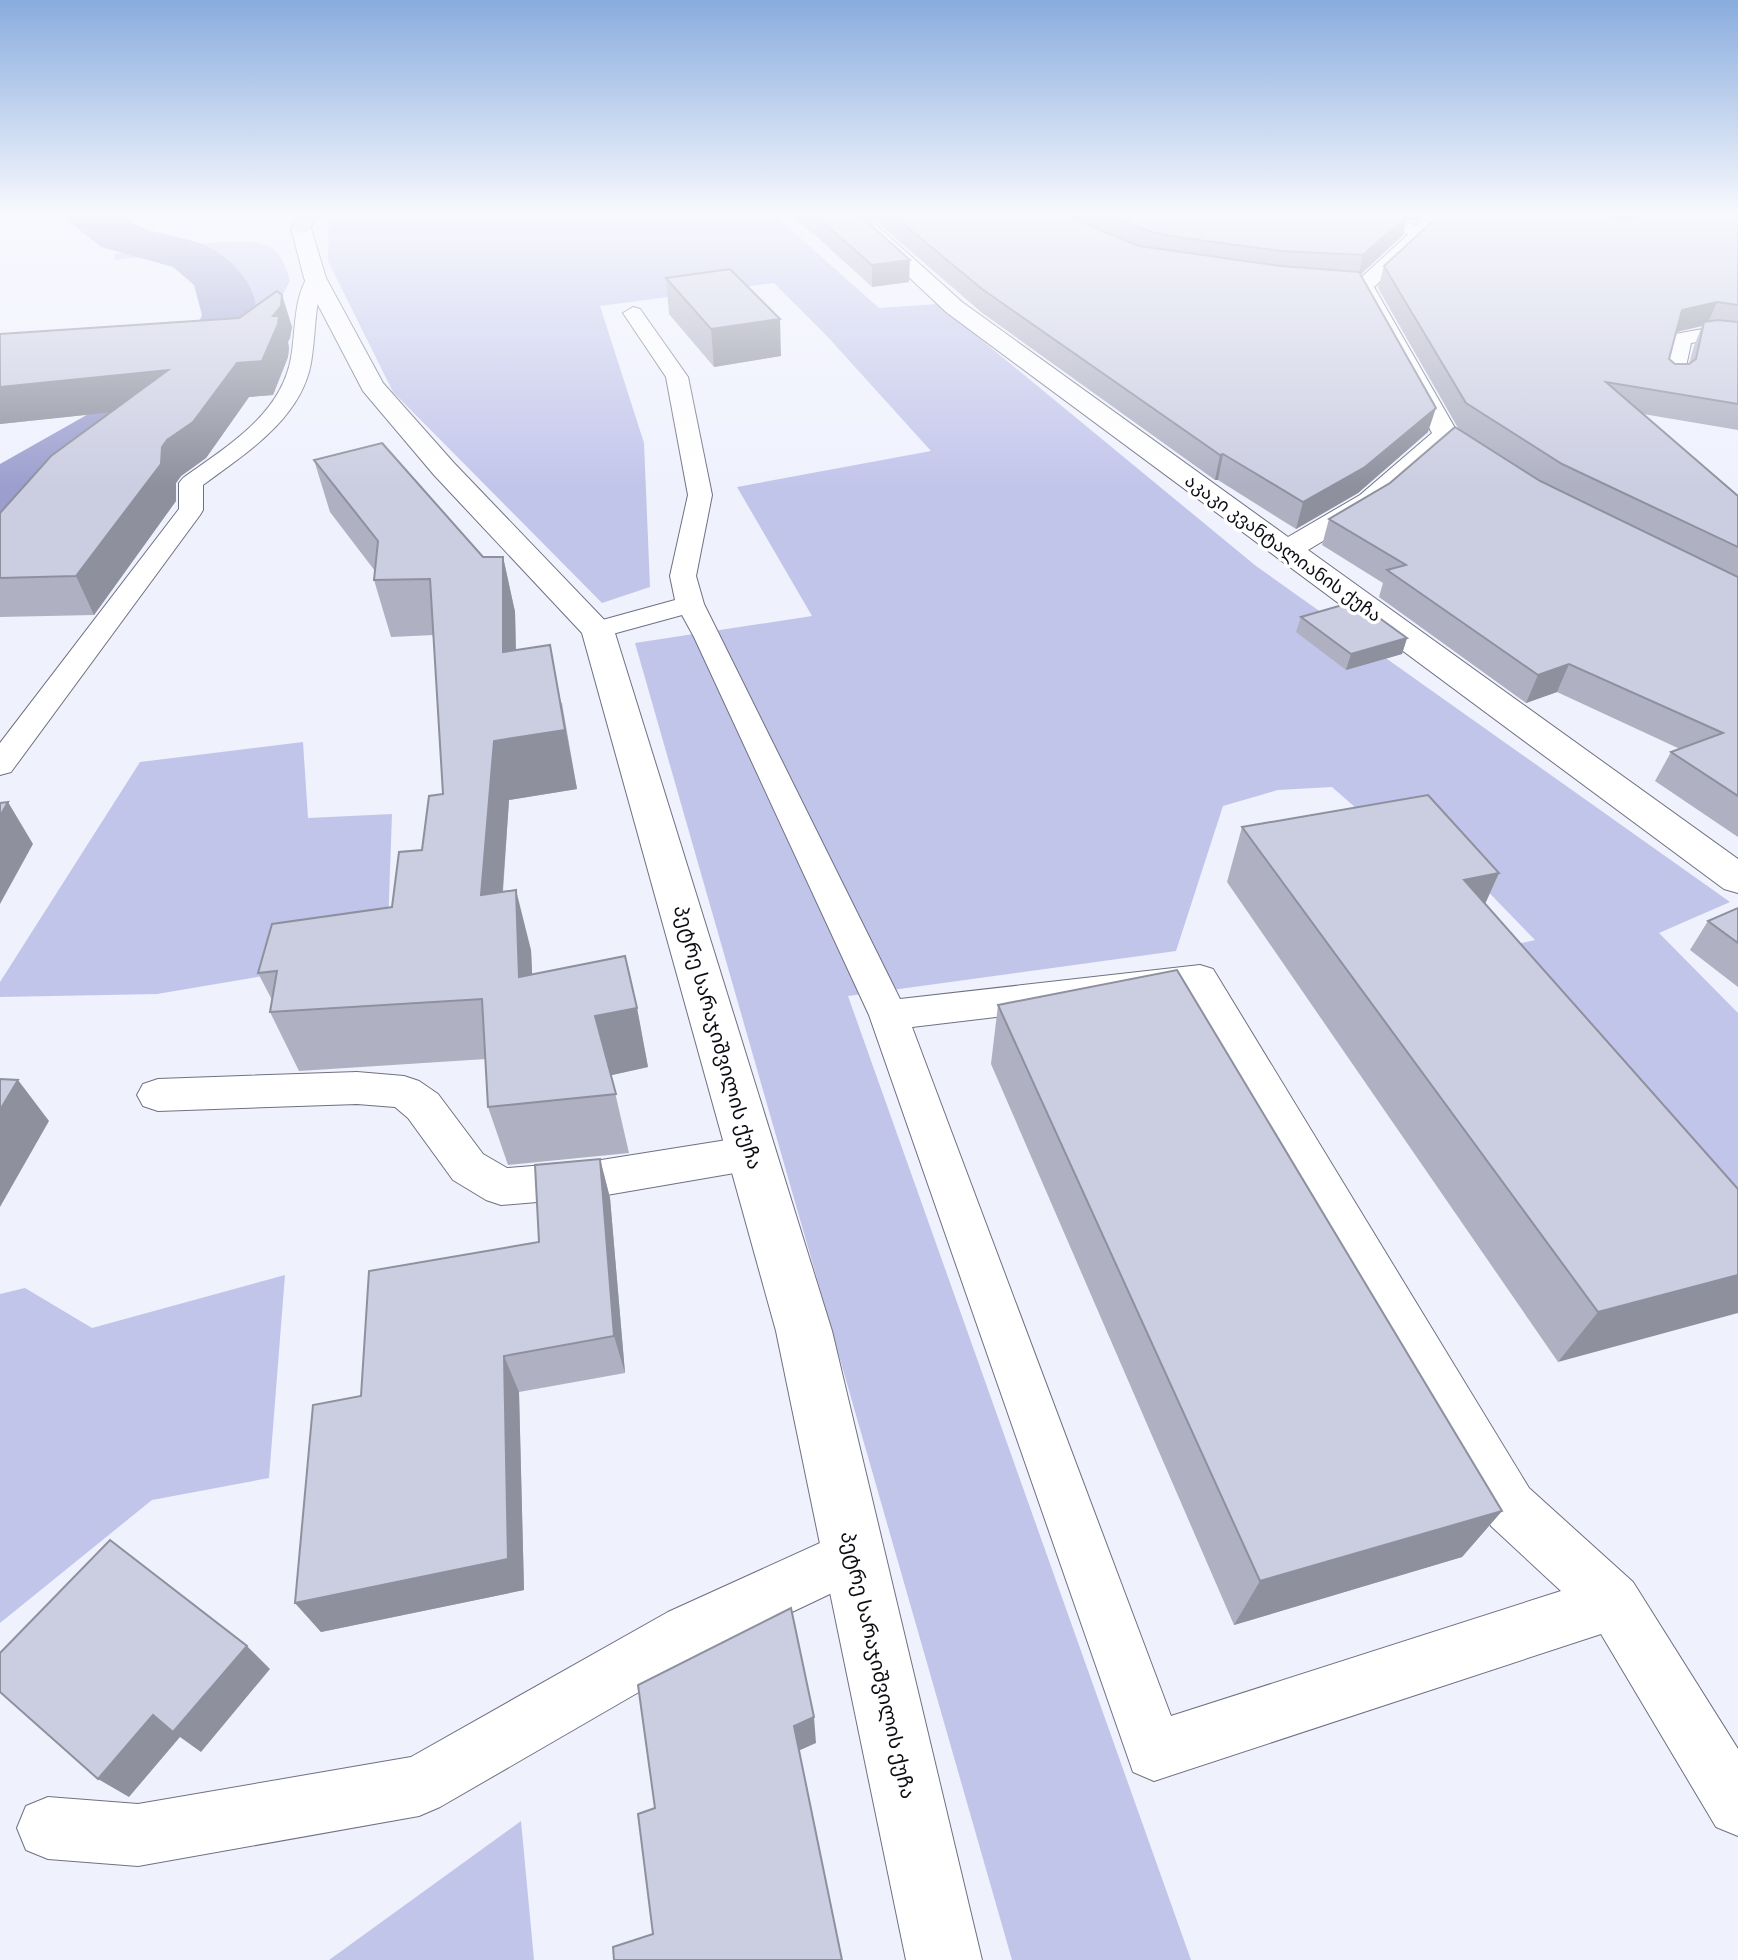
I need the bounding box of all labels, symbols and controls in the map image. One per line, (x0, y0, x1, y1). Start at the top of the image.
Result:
street label: აკაკი კვანტალიანის ქუჩა (1181, 469, 1385, 627)
street label: პეტრე სარაჯიშვილის ქუჩა (668, 902, 767, 1172)
street label: პეტრე სარაჯიშვილის ქუჩა (835, 1529, 920, 1801)

